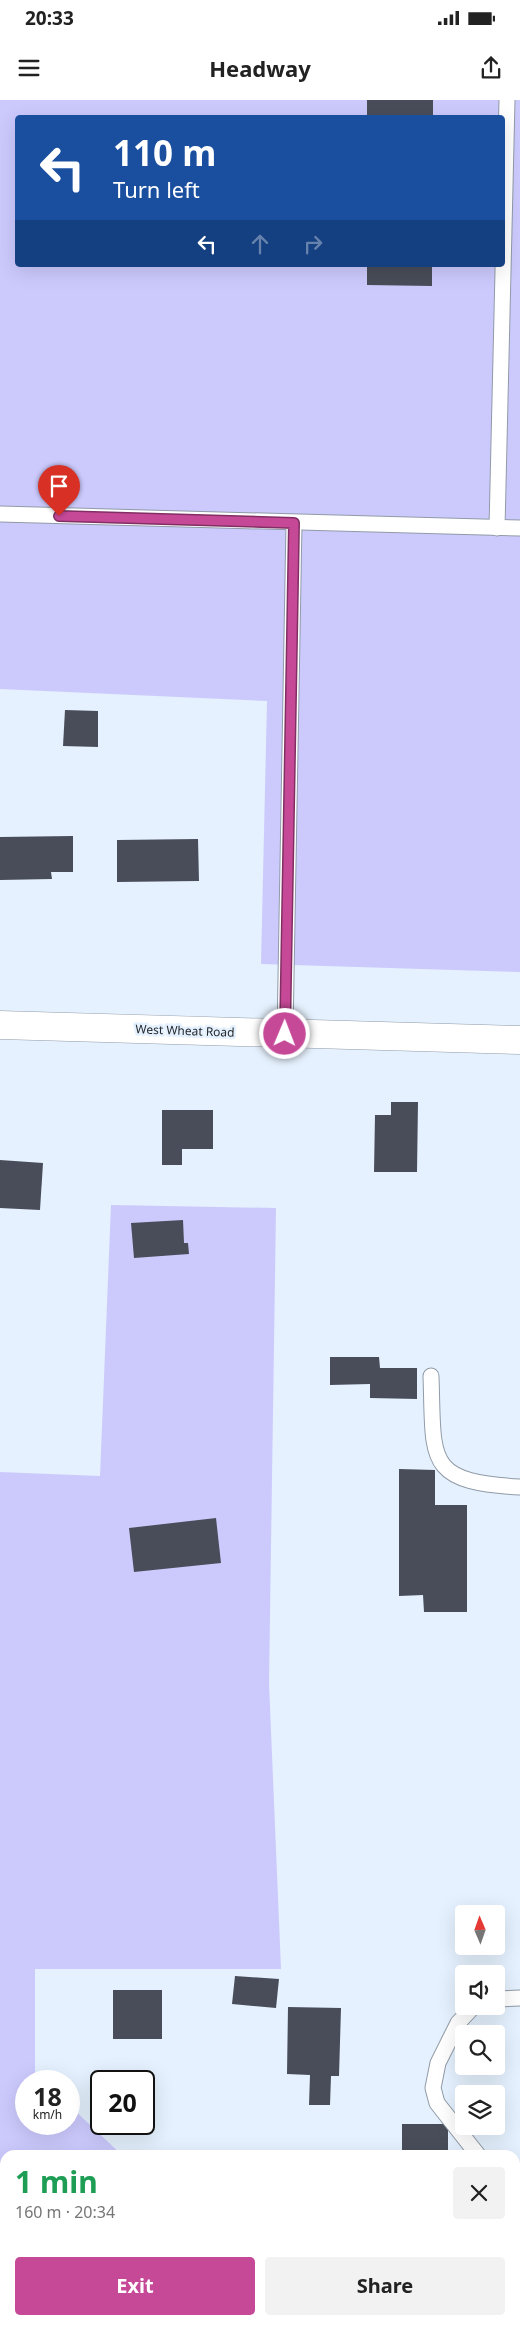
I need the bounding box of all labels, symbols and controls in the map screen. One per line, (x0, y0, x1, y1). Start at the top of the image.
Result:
text: 20:33 (25, 5, 74, 31)
text: Headway (209, 53, 311, 83)
icon: menu (15, 54, 43, 82)
icon: share (477, 54, 505, 82)
text: 110 m (113, 129, 216, 176)
icon: left (30, 135, 95, 200)
text: Turn left (113, 174, 200, 204)
icon: left (193, 230, 221, 258)
icon: ahead (246, 230, 274, 258)
icon: right (299, 230, 327, 258)
pin (38, 465, 80, 516)
icon: arrive (45, 472, 73, 500)
position arrow (258, 1007, 310, 1059)
street label: West Wheat Road (135, 1020, 235, 1041)
north arrow (455, 1905, 505, 1955)
map controls (455, 1905, 505, 2135)
button: sound (455, 1965, 505, 2015)
button: search (455, 2025, 505, 2075)
speed limit sign: 20 (90, 2070, 155, 2135)
text: 18 (33, 2079, 62, 2113)
button: layers (455, 2085, 505, 2135)
text: km/h (33, 2106, 62, 2123)
text: 1 min (15, 2161, 98, 2202)
button: close (453, 2167, 505, 2219)
text: 160 m · 20:34 (15, 2201, 115, 2223)
button: Exit (15, 2257, 255, 2315)
button: Share (265, 2257, 505, 2315)

